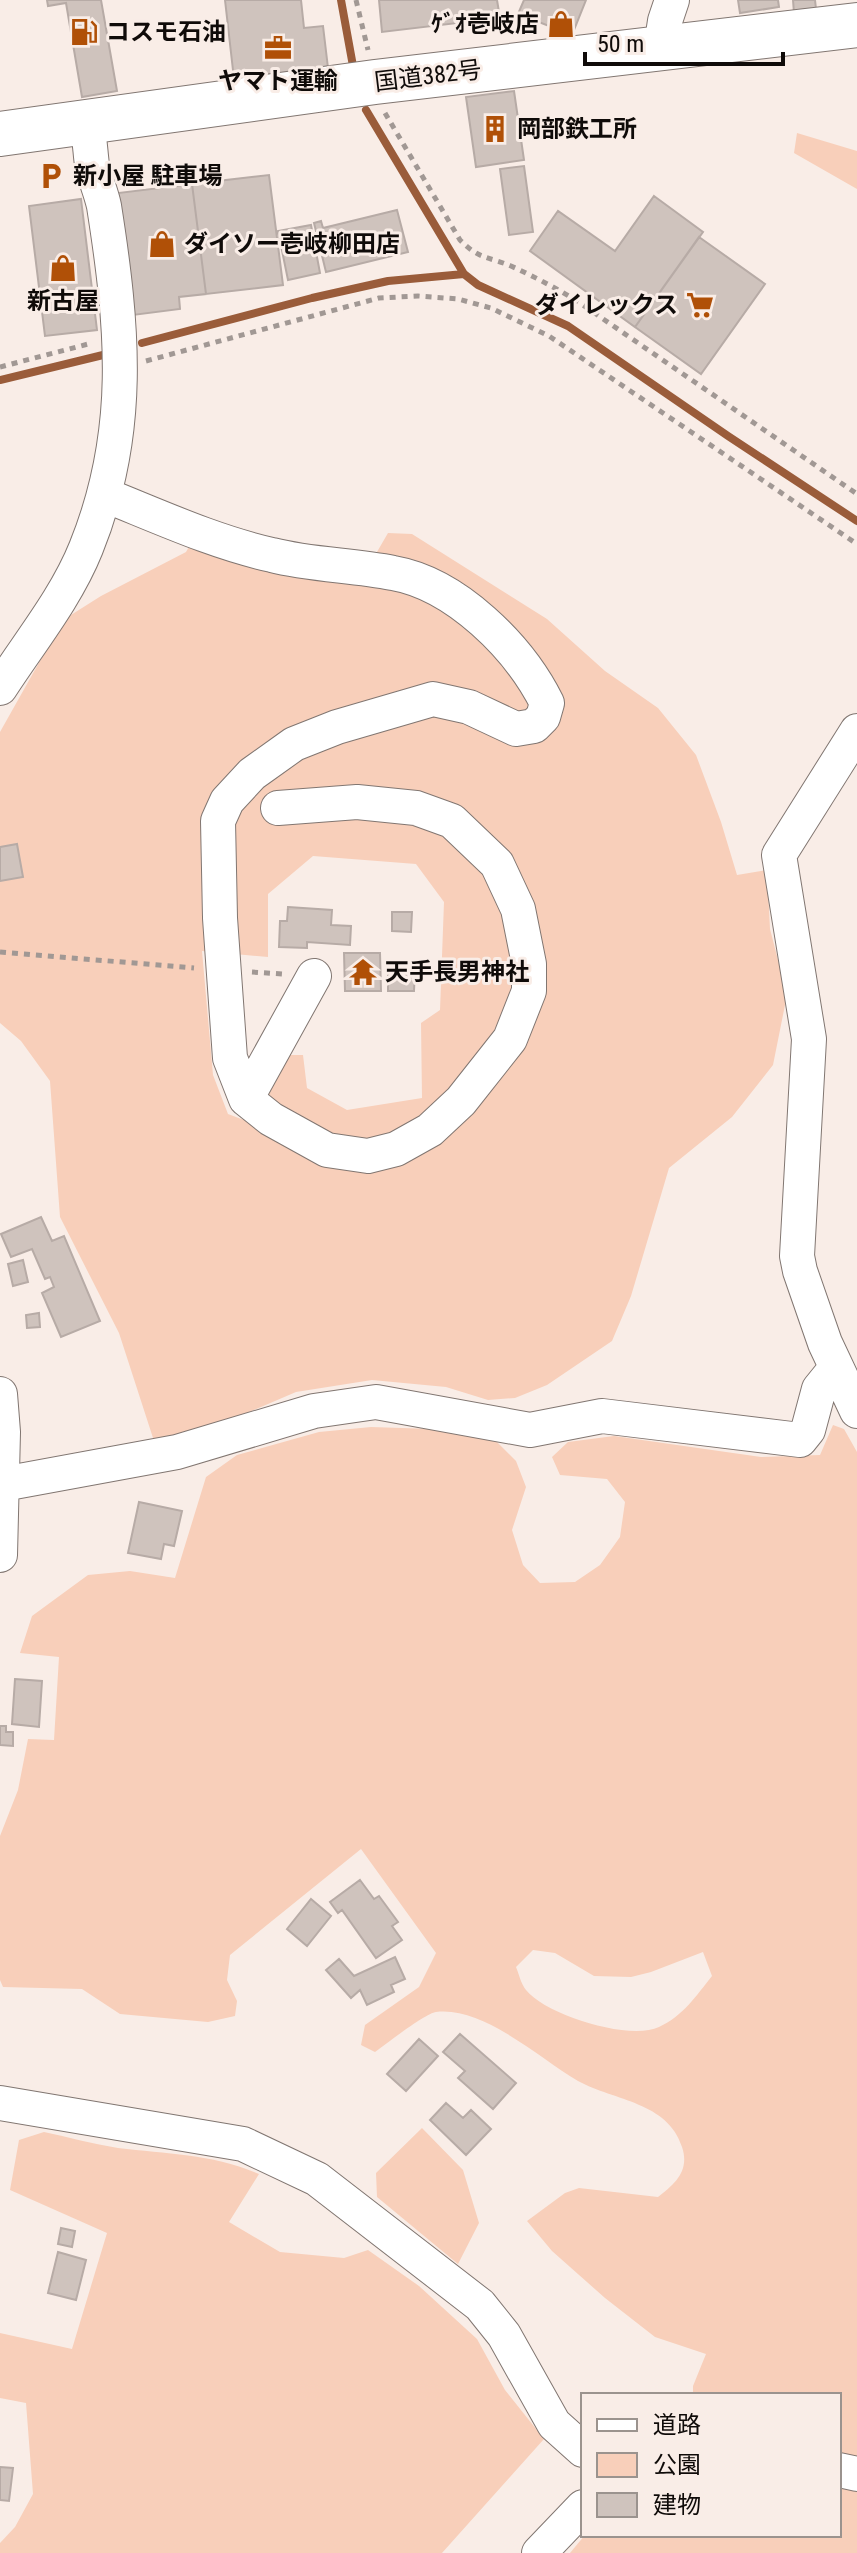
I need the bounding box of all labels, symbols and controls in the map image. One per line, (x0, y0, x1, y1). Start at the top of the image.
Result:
shop icon: ｹﾞｵ壱岐店 (546, 9, 576, 39)
place label: ｹﾞｵ壱岐店 (431, 10, 539, 38)
scale bar (585, 16, 783, 66)
fuel station icon: コスモ石油 (69, 17, 99, 47)
place label: コスモ石油 (106, 18, 226, 46)
text: 50 m (597, 30, 644, 58)
office icon: ヤマト運輸 (263, 33, 293, 63)
street label: 国道382号 (373, 56, 483, 96)
place label: ヤマト運輸 (218, 67, 338, 95)
building icon: 岡部鉄工所 (480, 114, 510, 144)
place label: 岡部鉄工所 (517, 115, 637, 143)
parking icon: 新小屋 駐車場 (36, 161, 66, 191)
place label: 新小屋 駐車場 (73, 162, 223, 190)
shop icon: ダイソー壱岐柳田店 (147, 229, 177, 259)
place label: ダイソー壱岐柳田店 (184, 230, 400, 258)
shop icon: 新古屋 (48, 253, 78, 283)
place label: 新古屋 (27, 287, 99, 315)
supermarket icon: ダイレックス (685, 290, 715, 320)
place label: ダイレックス (535, 291, 678, 319)
temple icon: 天手長男神社 (348, 957, 378, 987)
place label: 天手長男神社 (385, 958, 529, 986)
legend (581, 2393, 841, 2537)
text: 道路 (653, 2411, 701, 2439)
text: 公園 (653, 2451, 701, 2479)
text: 建物 (653, 2491, 701, 2519)

